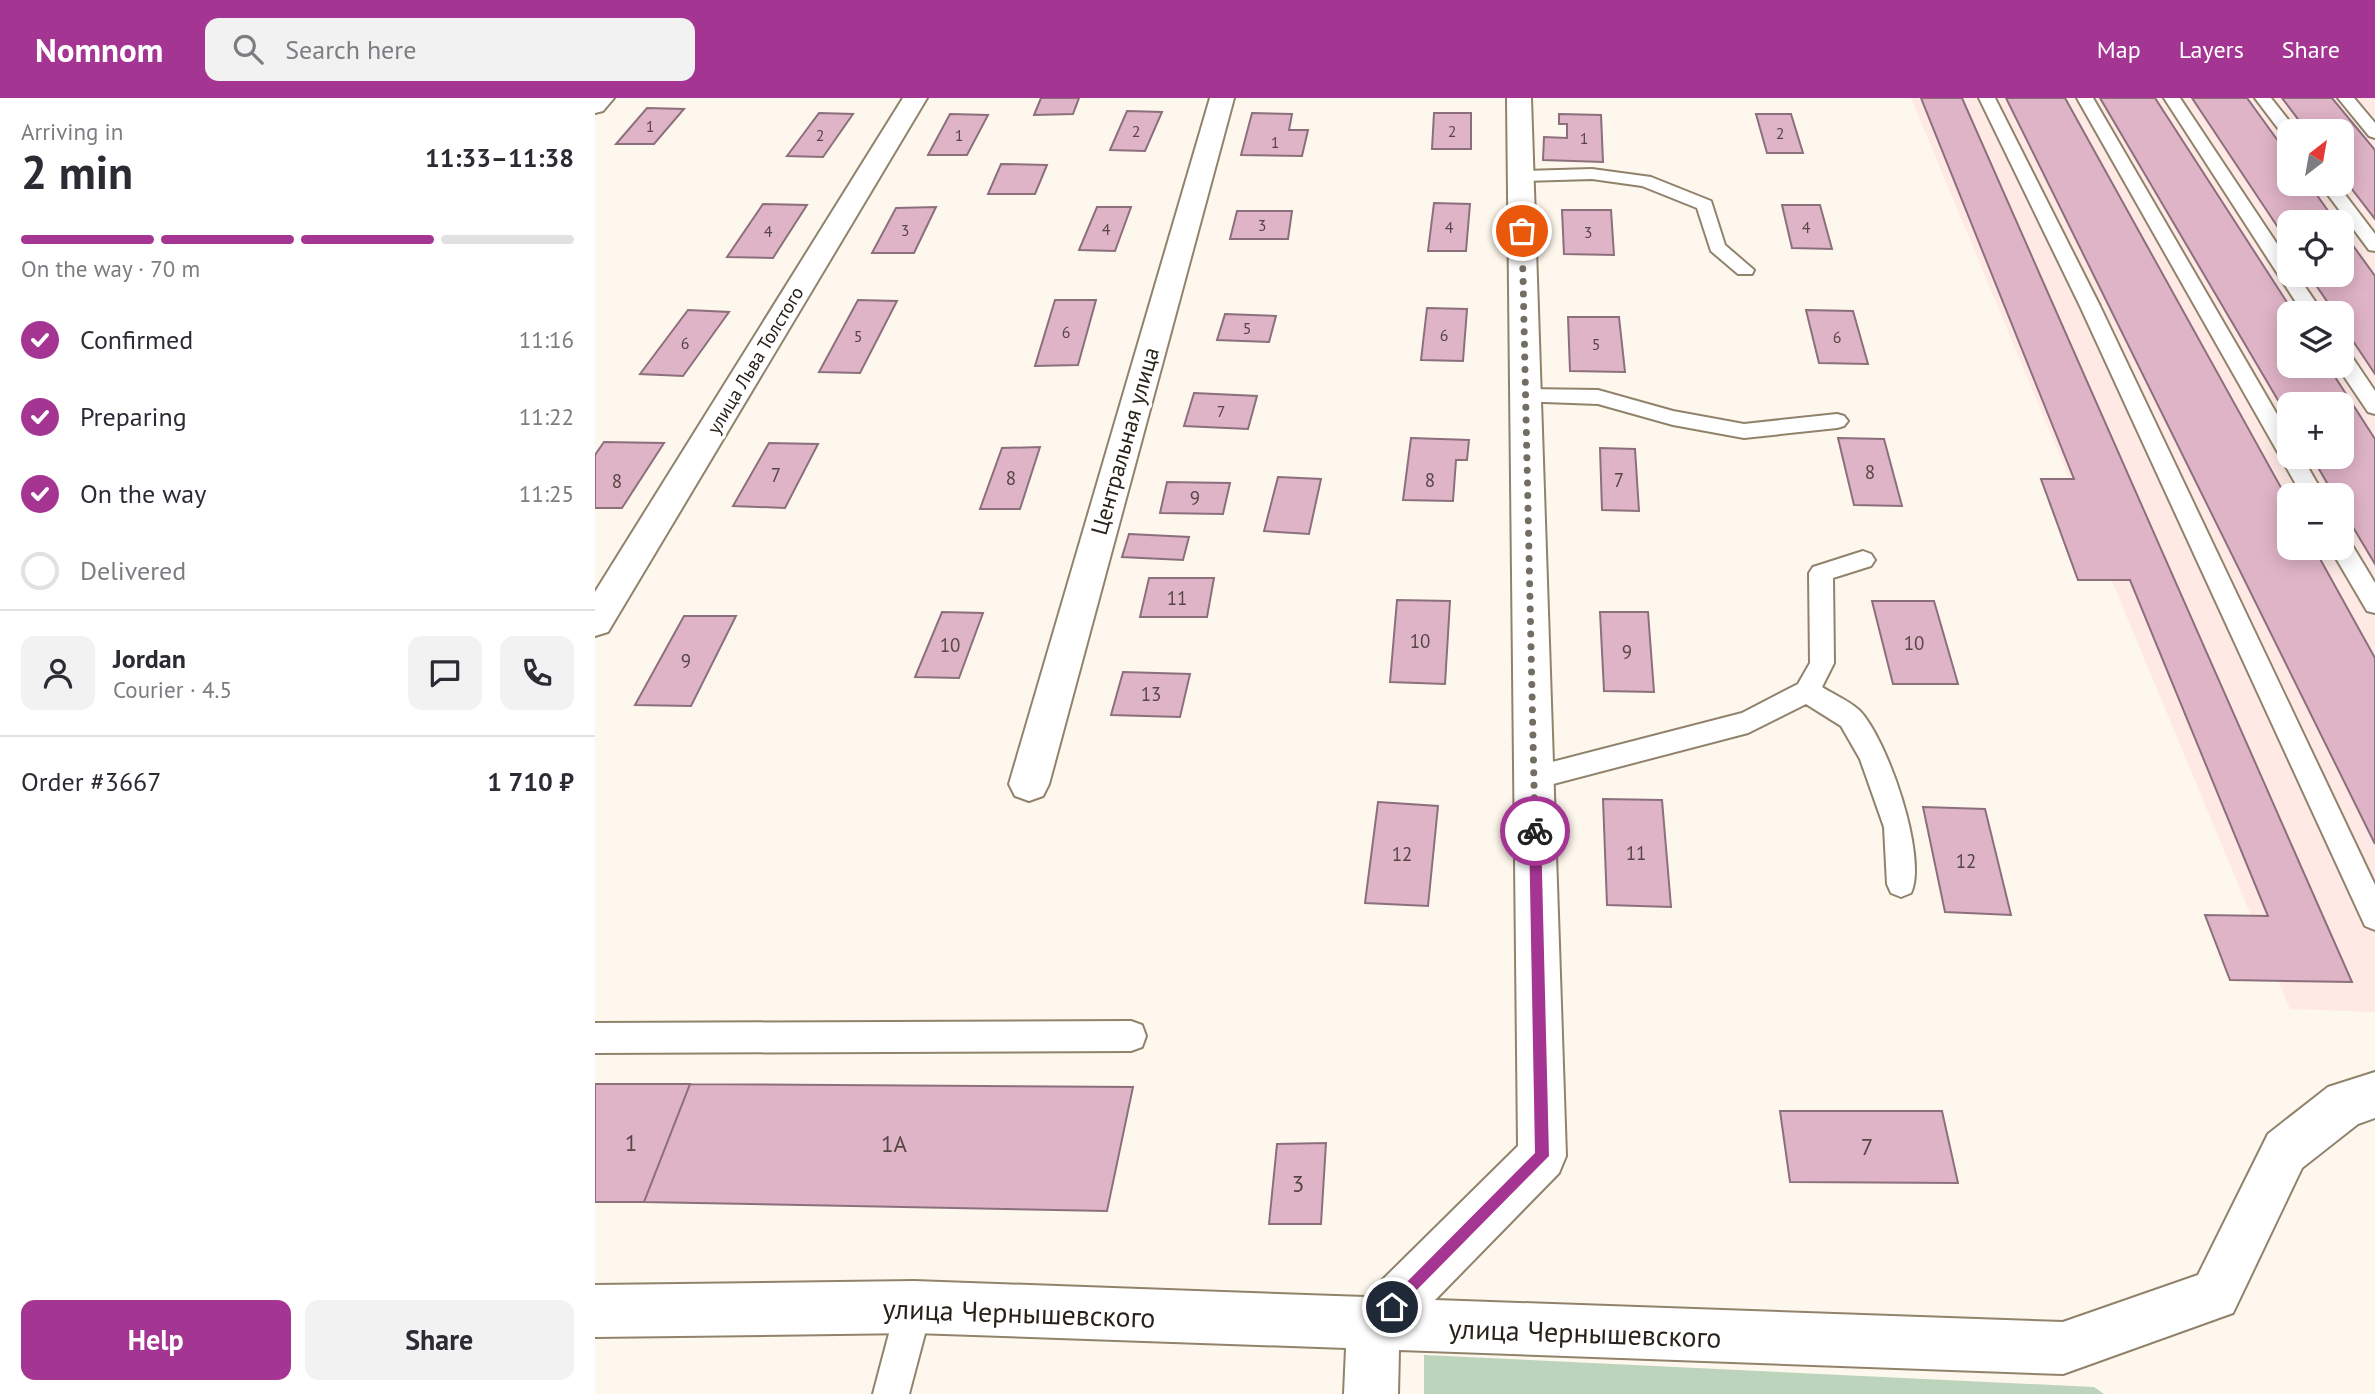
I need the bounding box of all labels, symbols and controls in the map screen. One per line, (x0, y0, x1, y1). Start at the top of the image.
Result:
search box (205, 18, 695, 81)
text: Nomnom (35, 28, 163, 71)
icon: search (229, 30, 267, 68)
text: Search here (285, 33, 416, 66)
text: Map (2097, 34, 2141, 65)
text: Layers (2179, 34, 2244, 65)
text: Share (2282, 34, 2340, 65)
house number: 1 (646, 116, 654, 136)
text: Arriving in (21, 117, 123, 146)
north arrow (2277, 119, 2354, 196)
map controls (2277, 119, 2354, 560)
house number: 2 (1132, 121, 1140, 141)
house number: 2 (1448, 121, 1456, 141)
house number: 2 (1776, 123, 1784, 143)
house number: 2 (816, 125, 824, 145)
house number: 1 (955, 125, 963, 145)
house number: 1 (1580, 128, 1588, 148)
house number: 1 (1271, 132, 1279, 152)
text: 11:33–11:38 (425, 141, 574, 174)
text: 2 min (21, 142, 133, 202)
pin (1492, 201, 1552, 261)
button: locate (2277, 210, 2354, 287)
icon: bag (1503, 212, 1541, 250)
house number: 3 (1258, 215, 1266, 235)
house number: 4 (1445, 217, 1454, 237)
house number: 4 (1802, 217, 1811, 237)
house number: 4 (1102, 219, 1111, 239)
house number: 3 (901, 220, 909, 240)
house number: 4 (764, 221, 773, 241)
house number: 3 (1584, 222, 1592, 242)
text: On the way · 70 m (21, 254, 200, 283)
street label: улица Льва Толстого (702, 282, 808, 438)
button: layers (2277, 301, 2354, 378)
house number: 5 (1243, 318, 1251, 338)
icon: check (21, 321, 59, 359)
house number: 6 (1062, 322, 1070, 342)
text: Confirmed (80, 323, 193, 356)
text: 11:16 (519, 325, 574, 354)
house number: 6 (1440, 325, 1448, 345)
house number: 5 (854, 326, 862, 346)
house number: 6 (1833, 327, 1841, 347)
house number: 6 (681, 333, 689, 353)
house number: 5 (1592, 334, 1600, 354)
street label: Центральная улица (1084, 344, 1165, 538)
button: + (2277, 392, 2354, 469)
icon: check (21, 398, 59, 436)
text: Preparing (80, 400, 187, 433)
house number: 7 (1217, 401, 1225, 421)
text: 11:22 (519, 402, 574, 431)
house number: 8 (1865, 460, 1875, 484)
house number: 7 (771, 463, 781, 487)
house number: 8 (1006, 466, 1016, 490)
house number: 8 (1425, 468, 1435, 492)
house number: 7 (1614, 468, 1624, 492)
house number: 8 (612, 469, 622, 493)
icon: check (21, 475, 59, 513)
text: On the way (80, 477, 206, 510)
text: 11:25 (519, 479, 574, 508)
button: − (2277, 483, 2354, 560)
house number: 9 (1190, 486, 1200, 510)
text: Delivered (80, 554, 186, 587)
house number: 11 (1167, 586, 1187, 610)
house number: 10 (1410, 629, 1430, 653)
house number: 10 (1904, 631, 1924, 655)
house number: 10 (940, 633, 960, 657)
button: person (21, 636, 95, 710)
button: chat (408, 636, 482, 710)
button: phone (500, 636, 574, 710)
house number: 9 (1622, 640, 1632, 664)
text: Jordan (113, 642, 186, 675)
house number: 9 (681, 649, 691, 673)
text: Courier · 4.5 (113, 675, 232, 704)
house number: 13 (1141, 682, 1161, 706)
text: Order #3667 (21, 765, 161, 798)
text: 1 710 ₽ (487, 765, 574, 798)
courier (1500, 796, 1570, 866)
icon: bike (1516, 812, 1554, 850)
house number: 11 (1626, 841, 1646, 865)
house number: 12 (1392, 842, 1412, 866)
house number: 12 (1956, 849, 1976, 873)
house number: 1 (625, 1128, 637, 1157)
house number: 1А (881, 1129, 908, 1158)
house number: 7 (1861, 1132, 1873, 1161)
house number: 3 (1292, 1169, 1304, 1198)
pin (1362, 1277, 1422, 1337)
icon: home (1373, 1288, 1411, 1326)
street label: улица Чернышевского (882, 1289, 1156, 1336)
button: Help (21, 1300, 291, 1380)
button: Share (305, 1300, 574, 1380)
street label: улица Чернышевского (1448, 1309, 1722, 1356)

